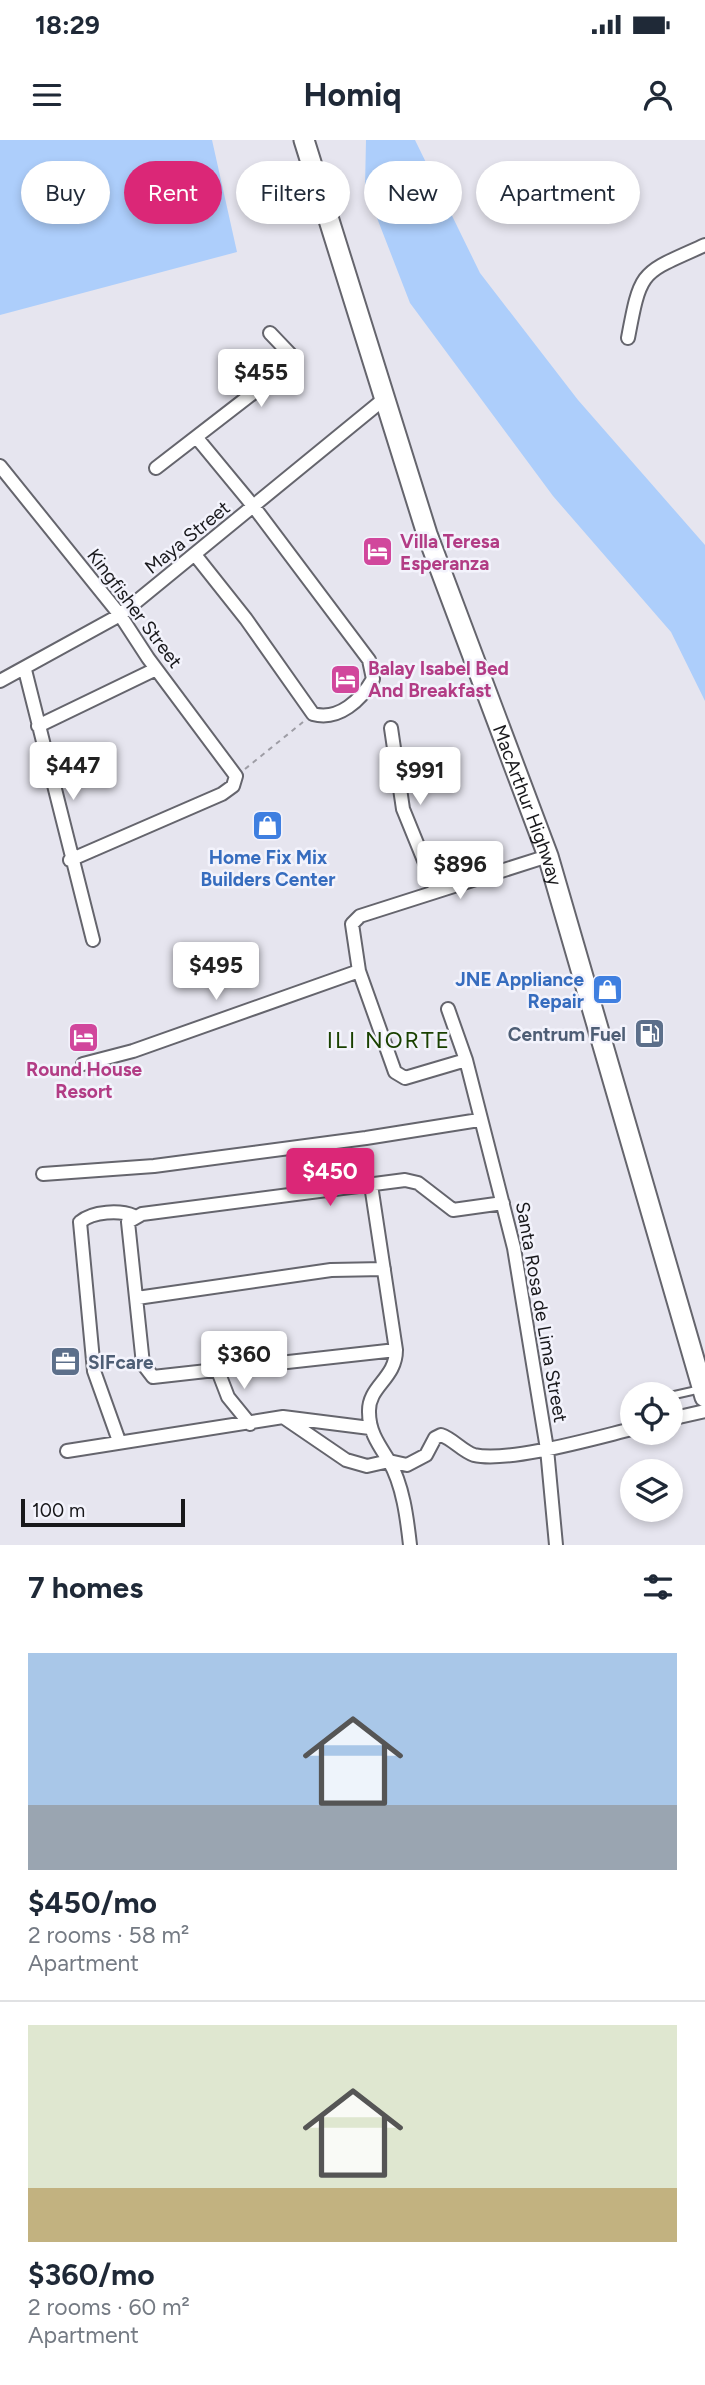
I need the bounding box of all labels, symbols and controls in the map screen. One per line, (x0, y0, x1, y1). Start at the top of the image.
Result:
text: 18:29 (35, 9, 100, 41)
icon: menu (28, 76, 66, 114)
text: Homiq (304, 76, 401, 114)
icon: person (639, 76, 677, 114)
chip: Buy (21, 161, 110, 224)
chip: Rent (124, 161, 222, 224)
chip: Filters (236, 161, 350, 224)
chip: New (364, 161, 462, 224)
chip: Apartment (476, 161, 640, 224)
pin: $455 (220, 350, 302, 409)
text: $455 (234, 358, 288, 386)
street label: Maya Street (140, 496, 235, 579)
place label: Villa Teresa Esperanza (400, 530, 500, 575)
hotel icon: Villa Teresa Esperanza (360, 535, 394, 569)
street label: Kingfisher Street (82, 544, 187, 672)
place label: Balay Isabel Bed And Breakfast (368, 657, 509, 702)
hotel icon: Balay Isabel Bed And Breakfast (328, 662, 362, 696)
street label: MacArthur Highway (488, 722, 567, 888)
pin: $447 (32, 742, 114, 802)
pin: $991 (379, 748, 461, 807)
text: $447 (46, 751, 100, 779)
text: $991 (395, 756, 445, 784)
shop icon: Home Fix Mix Builders Center (251, 809, 285, 843)
pin: $896 (419, 842, 501, 901)
place label: Home Fix Mix Builders Center (201, 846, 335, 891)
text: $896 (433, 850, 487, 878)
pin: $495 (175, 942, 257, 1002)
text: $495 (189, 951, 243, 979)
place label: JNE Appliance Repair (455, 968, 584, 1013)
shop icon: JNE Appliance Repair (590, 973, 624, 1007)
fuel station icon: Centrum Fuel (632, 1017, 666, 1051)
hotel icon: Round House Resort (67, 1021, 101, 1055)
place label: Centrum Fuel (508, 1023, 626, 1046)
district label: ILI NORTE (327, 1026, 451, 1054)
place label: Round House Resort (26, 1058, 143, 1103)
pin: $450 (289, 1149, 371, 1208)
text: $450 (302, 1157, 358, 1185)
street label: Santa Rosa de Lima Street (511, 1200, 572, 1424)
pin: $360 (203, 1332, 285, 1391)
text: $360 (217, 1340, 271, 1368)
office icon: SIFcare (48, 1345, 82, 1379)
place label: SIFcare (88, 1351, 154, 1374)
map controls (620, 1382, 683, 1522)
button: locate (620, 1382, 683, 1445)
button: layers (620, 1459, 683, 1522)
scale bar (21, 1496, 186, 1528)
text: 100 m (32, 1499, 85, 1522)
icon: filters (639, 1568, 677, 1606)
text: 7 homes (28, 1569, 143, 1606)
icon: home (290, 1698, 416, 1824)
text: $450/mo (28, 1884, 157, 1921)
text: 2 rooms · 58 m² (28, 1921, 189, 1949)
text: Apartment (28, 1949, 139, 1977)
icon: home (290, 2070, 416, 2196)
text: $360/mo (28, 2256, 155, 2293)
text: 2 rooms · 60 m² (28, 2293, 190, 2321)
text: Apartment (28, 2321, 139, 2349)

